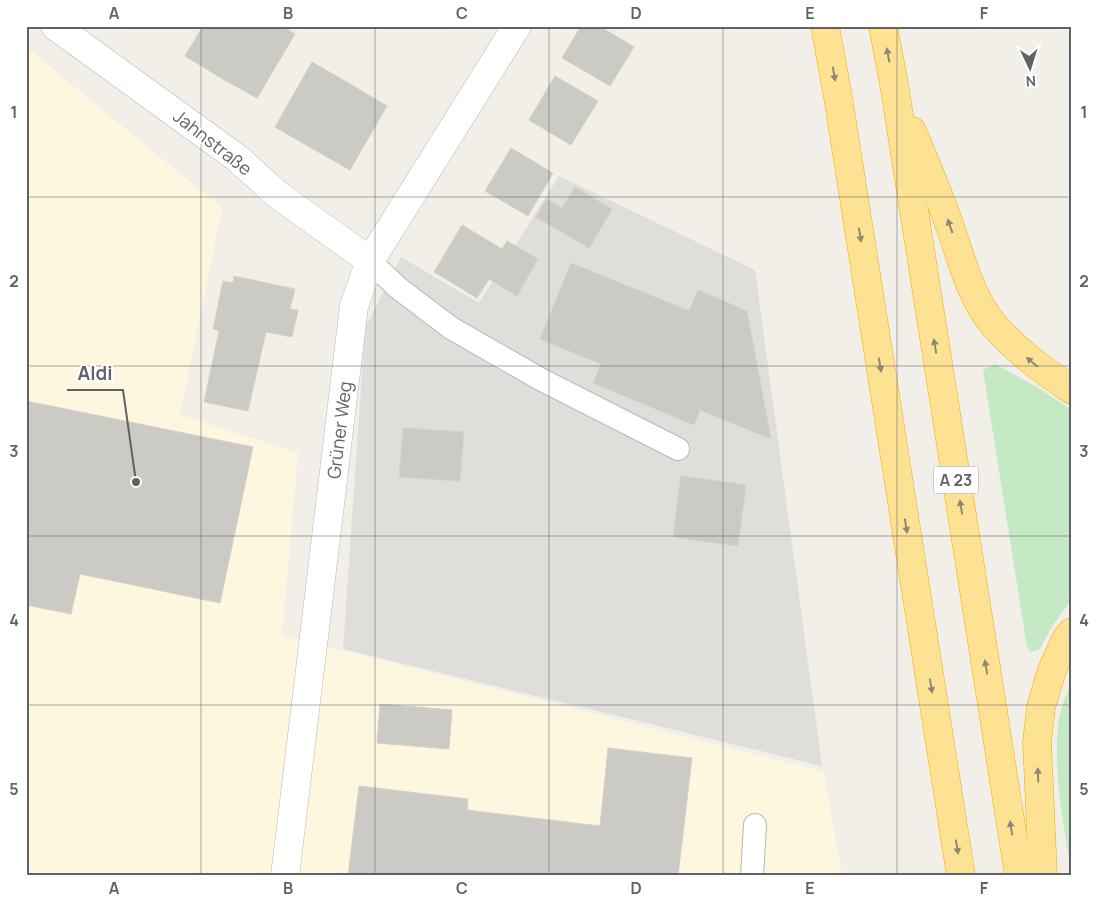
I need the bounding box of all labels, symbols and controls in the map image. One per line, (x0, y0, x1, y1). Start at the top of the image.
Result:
text: A (109, 2, 120, 24)
text: B (283, 2, 293, 24)
text: C (456, 2, 468, 24)
text: D (630, 2, 642, 24)
text: E (805, 2, 815, 24)
text: F (980, 2, 989, 24)
north arrow (1006, 42, 1056, 92)
one-way arrow (884, 47, 892, 63)
one-way arrow (830, 67, 838, 83)
text: N (1025, 72, 1037, 91)
text: 1 (10, 101, 18, 123)
text: 1 (1080, 101, 1088, 123)
street label: Jahnstraße (169, 104, 257, 180)
one-way arrow (945, 218, 953, 233)
one-way arrow (856, 227, 864, 243)
text: 2 (9, 270, 19, 292)
text: 2 (1079, 270, 1089, 292)
one-way arrow (931, 338, 939, 354)
callout: Aldi (67, 356, 123, 390)
one-way arrow (1026, 356, 1039, 367)
one-way arrow (877, 358, 885, 374)
text: Aldi (77, 360, 113, 386)
street label: Grüner Weg (321, 380, 357, 480)
text: 3 (9, 440, 19, 462)
text: 3 (1079, 440, 1089, 462)
road number: A 23 (934, 466, 978, 494)
one-way arrow (956, 498, 964, 514)
one-way arrow (902, 518, 910, 534)
text: 4 (9, 609, 19, 631)
text: 4 (1079, 609, 1089, 631)
one-way arrow (982, 659, 990, 675)
one-way arrow (928, 679, 936, 695)
one-way arrow (1034, 766, 1042, 782)
text: 5 (9, 778, 19, 800)
text: 5 (1079, 778, 1089, 800)
one-way arrow (1007, 819, 1015, 835)
one-way arrow (953, 839, 961, 855)
text: A (109, 877, 120, 899)
text: B (283, 877, 293, 899)
text: C (456, 877, 468, 899)
text: D (630, 877, 642, 899)
text: E (805, 877, 815, 899)
text: F (980, 877, 989, 899)

